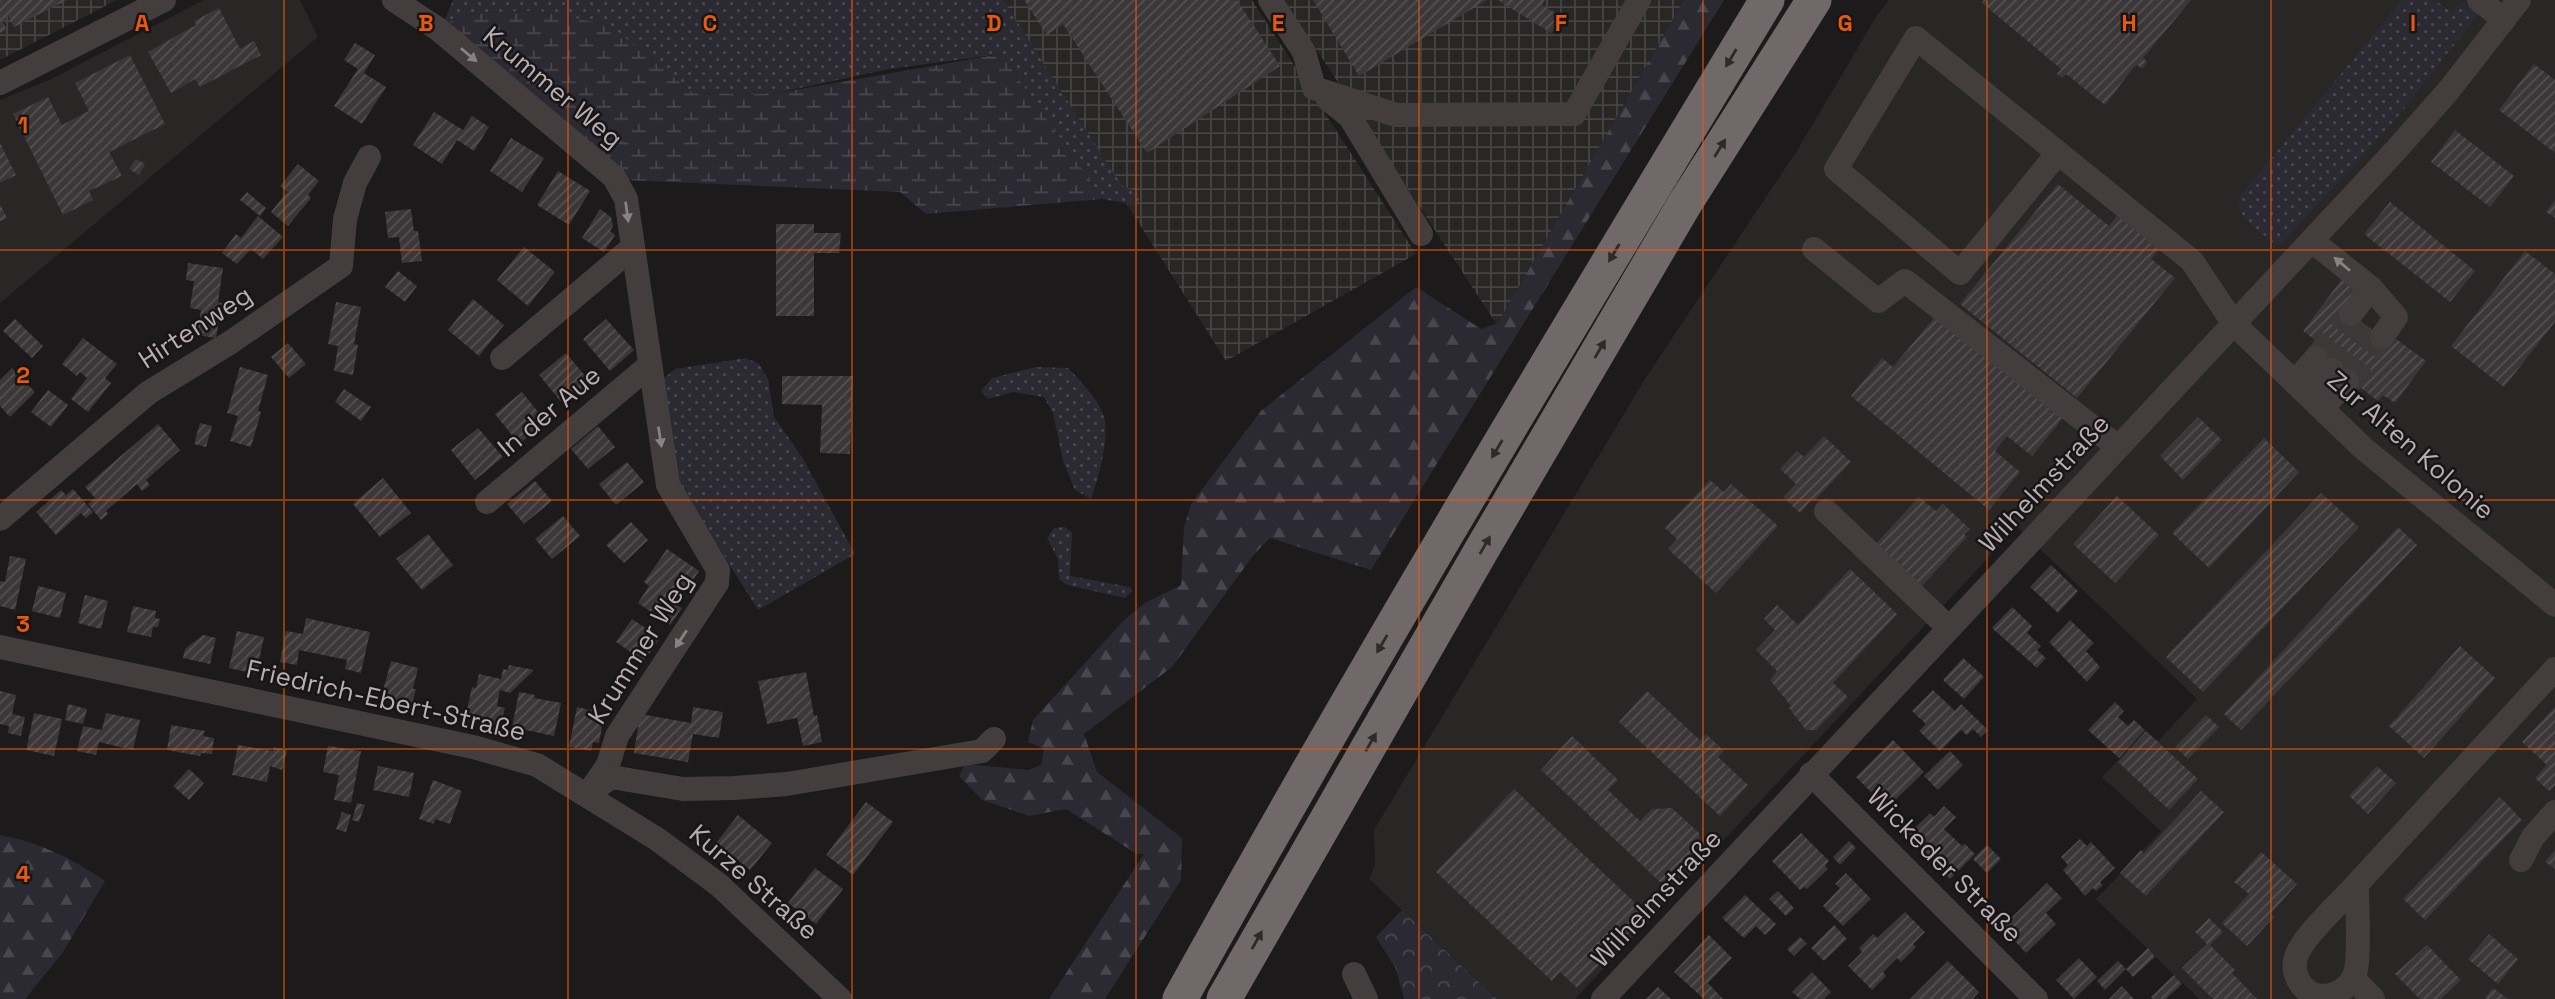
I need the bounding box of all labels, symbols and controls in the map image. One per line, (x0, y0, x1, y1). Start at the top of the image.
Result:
text: A (135, 8, 150, 38)
text: B (418, 8, 434, 38)
text: C (703, 8, 717, 38)
text: D (986, 8, 1002, 38)
text: E (1272, 8, 1284, 38)
text: F (1555, 8, 1567, 38)
text: G (1837, 8, 1853, 38)
text: H (2121, 8, 2137, 38)
text: I (2410, 8, 2416, 38)
street label: Krummer Weg (476, 19, 630, 155)
one-way arrow (460, 47, 477, 62)
one-way arrow (1725, 49, 1738, 68)
text: 1 (18, 110, 28, 140)
one-way arrow (1714, 138, 1727, 157)
one-way arrow (622, 201, 633, 223)
one-way arrow (1607, 244, 1620, 263)
one-way arrow (2333, 257, 2350, 272)
street label: Hirtenweg (132, 278, 258, 376)
one-way arrow (1594, 340, 1606, 359)
street label: In der Aue (490, 358, 608, 464)
text: 2 (16, 360, 30, 390)
street label: Zur Alten Kolonie (2320, 363, 2502, 527)
street label: Wilhelmstraße (1971, 407, 2117, 559)
one-way arrow (655, 426, 666, 448)
one-way arrow (1491, 439, 1503, 458)
one-way arrow (1478, 536, 1491, 555)
street label: Krummer Weg (580, 566, 700, 730)
text: 3 (16, 609, 30, 639)
one-way arrow (674, 630, 688, 648)
one-way arrow (1375, 635, 1388, 654)
street label: Friedrich-Ebert-Straße (243, 651, 529, 749)
one-way arrow (1365, 733, 1377, 752)
street label: Wickeder Straße (1860, 780, 2030, 950)
street label: Kurze Straße (682, 817, 826, 947)
street label: Wilhelmstraße (1583, 822, 1729, 974)
text: 4 (16, 859, 31, 889)
one-way arrow (1251, 930, 1263, 949)

